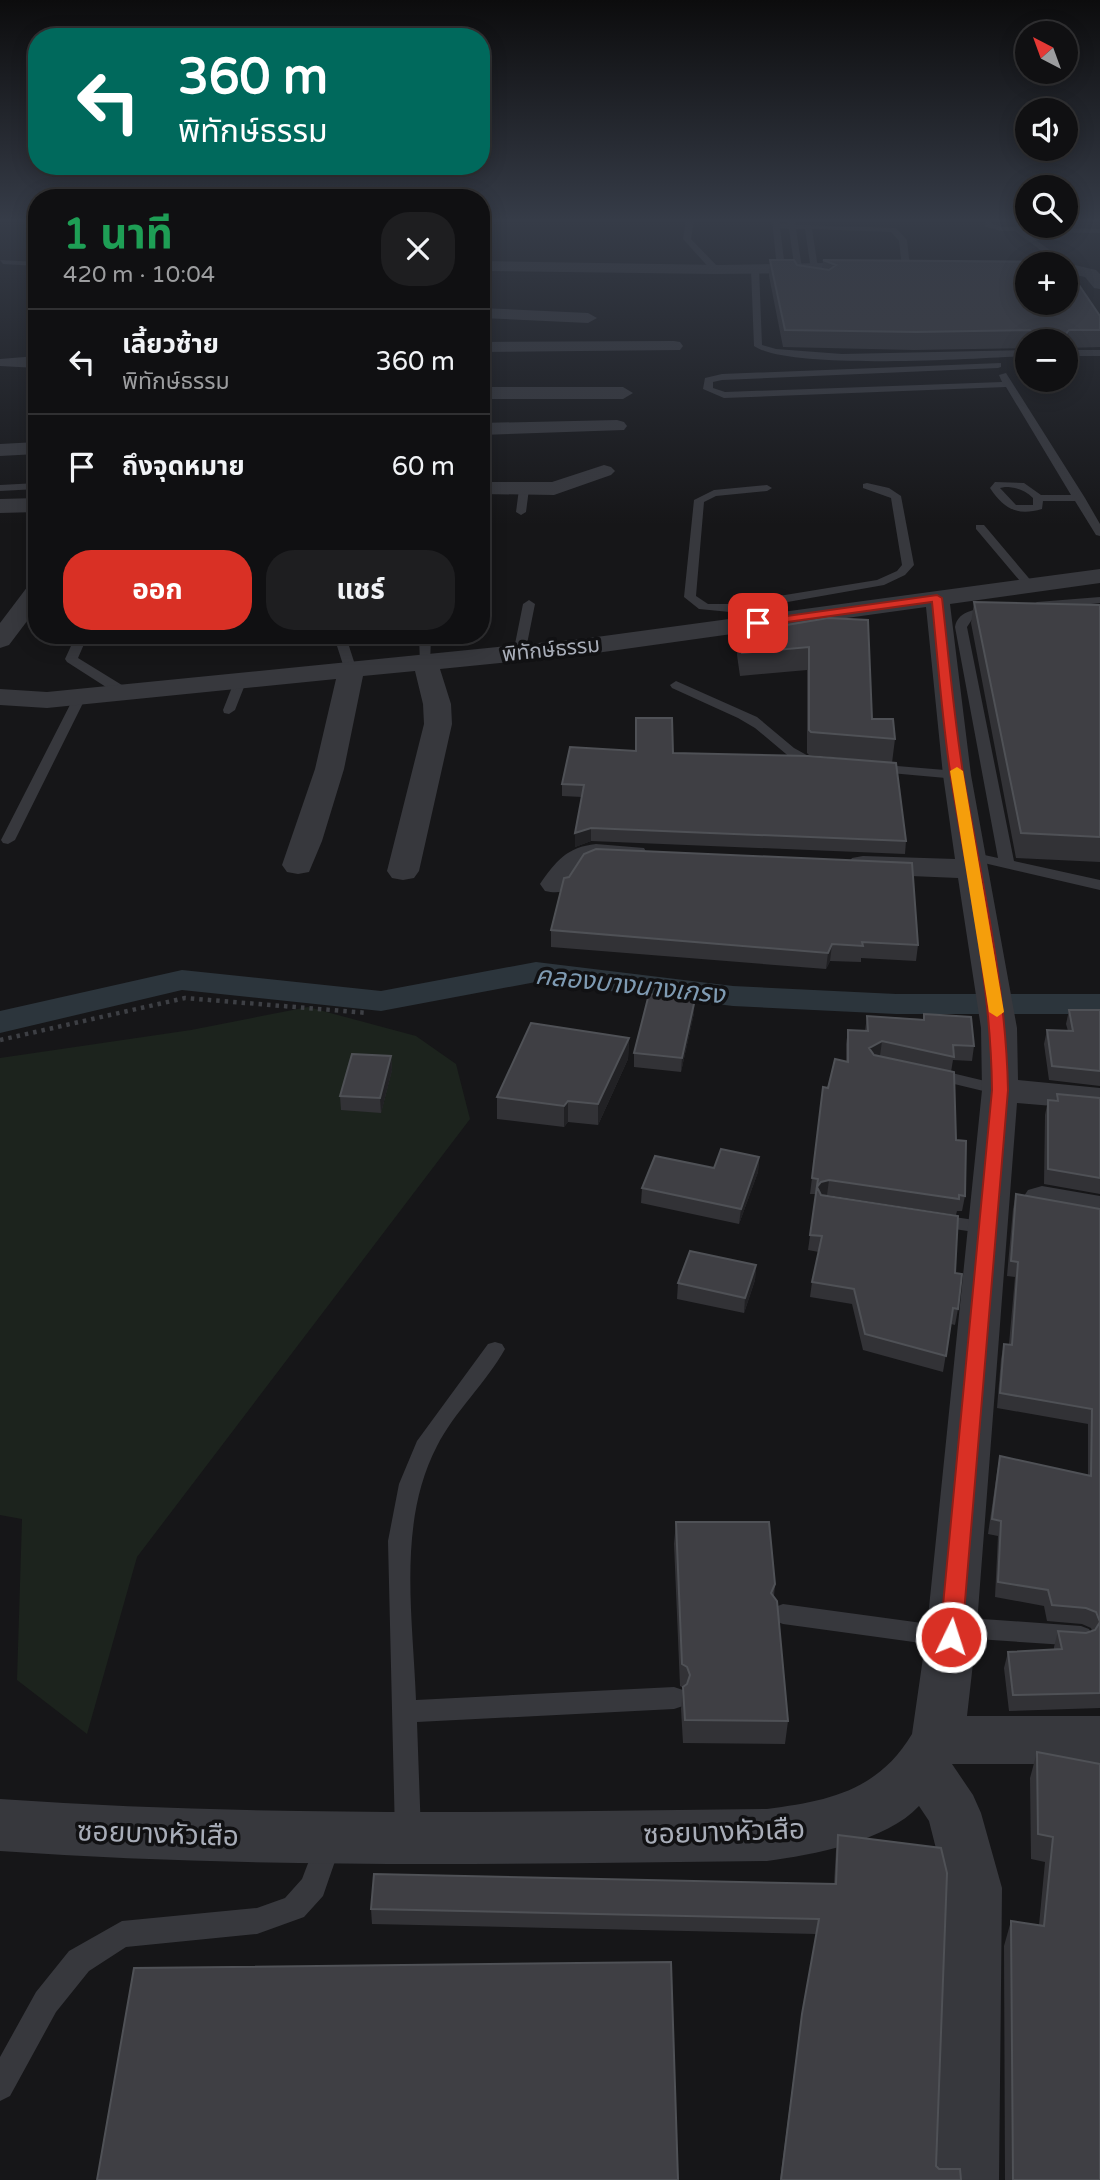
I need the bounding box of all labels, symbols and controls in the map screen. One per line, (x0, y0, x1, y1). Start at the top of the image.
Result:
north arrow (1015, 21, 1078, 84)
map controls (1015, 21, 1078, 392)
text: 360 m (178, 48, 328, 107)
icon: left (63, 56, 154, 147)
button: sound (1015, 98, 1078, 161)
text: พิทักษ์ธรรม (178, 113, 328, 151)
button: search (1015, 175, 1078, 238)
text: 1 นาที (63, 209, 173, 260)
button: close (381, 212, 455, 286)
button: + (1015, 252, 1078, 315)
text: 420 m · 10:04 (63, 261, 215, 289)
text: เลี้ยวซ้าย (122, 329, 219, 360)
button: − (1015, 329, 1078, 392)
icon: left (63, 343, 101, 381)
text: 360 m (375, 346, 455, 377)
text: พิทักษ์ธรรม (122, 368, 230, 396)
icon: arrive (63, 448, 101, 486)
text: ถึงจุดหมาย (122, 451, 245, 482)
text: 60 m (392, 451, 455, 482)
button: ออก (63, 550, 252, 630)
button: แชร์ (266, 550, 455, 630)
pin (728, 593, 788, 653)
icon: arrive (739, 604, 777, 642)
street label: พิทักษ์ธรรม (501, 632, 601, 668)
water label: คลองบางนางเกรง (534, 960, 727, 1010)
position arrow (914, 1600, 988, 1674)
street label: ซอยบางหัวเสือ (643, 1812, 805, 1852)
street label: ซอยบางหัวเสือ (77, 1814, 239, 1854)

